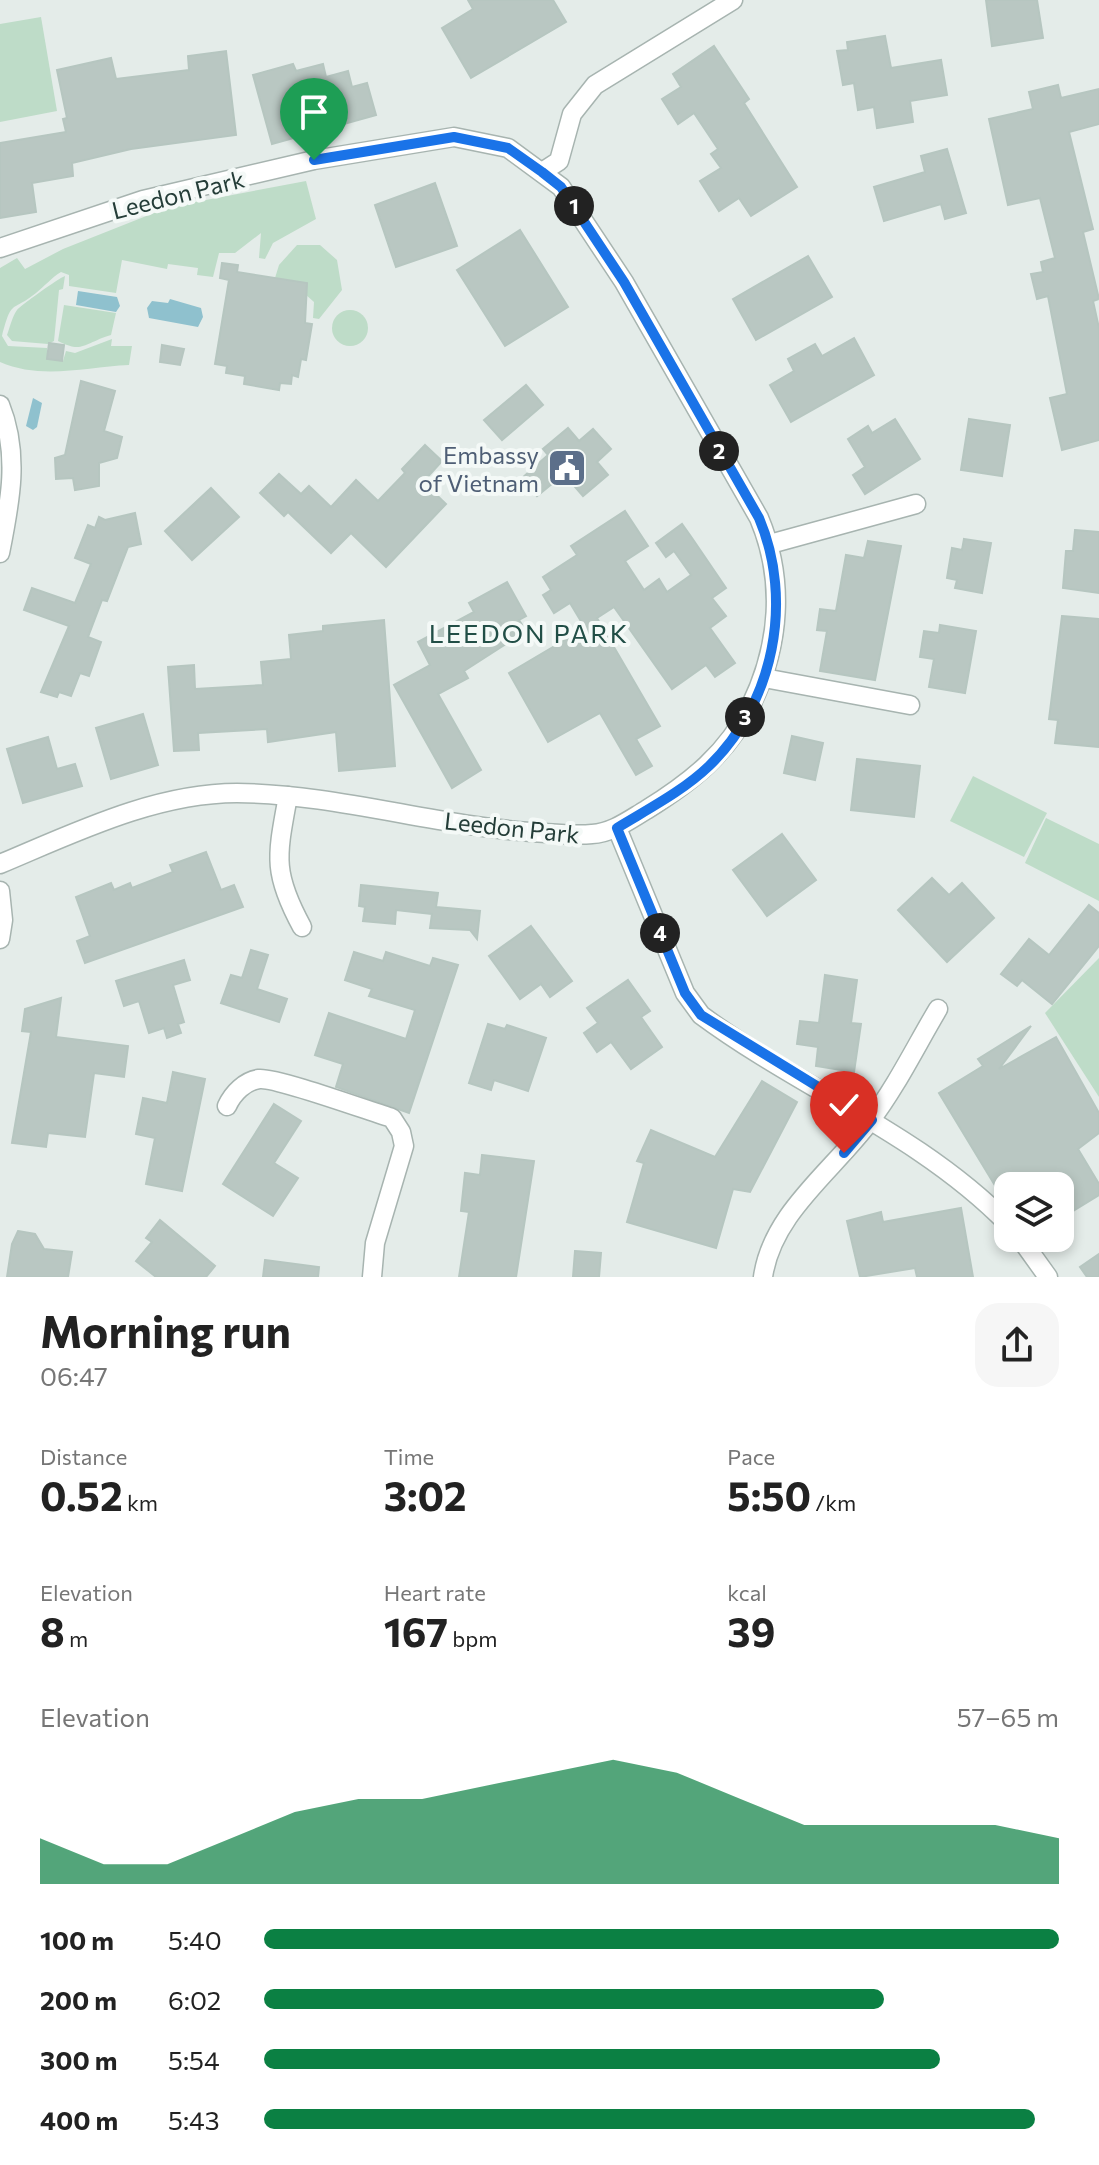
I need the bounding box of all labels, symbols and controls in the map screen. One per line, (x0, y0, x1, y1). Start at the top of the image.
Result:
pin (280, 78, 348, 160)
icon: arrive (292, 90, 336, 134)
street label: Leedon Park (109, 164, 247, 224)
pin: 1 (554, 186, 594, 226)
text: 1 (569, 192, 579, 219)
pin: 2 (699, 431, 739, 471)
text: 2 (713, 437, 725, 464)
place label: Embassy of Vietnam (419, 440, 539, 497)
public building icon: Embassy of Vietnam (546, 447, 588, 489)
district label: LEEDON PARK (429, 617, 629, 648)
pin: 3 (725, 697, 765, 737)
text: 3 (739, 703, 751, 730)
street label: Leedon Park (443, 805, 581, 849)
pin: 4 (640, 913, 680, 953)
text: 4 (653, 919, 667, 946)
pin (810, 1071, 878, 1153)
icon: check (822, 1083, 866, 1127)
map controls (994, 1172, 1074, 1252)
button: layers (994, 1172, 1074, 1252)
text: Morning run (40, 1303, 291, 1357)
button: share (975, 1303, 1059, 1387)
text: 06:47 (40, 1360, 108, 1391)
text: Distance (40, 1443, 127, 1470)
text: Time (384, 1443, 434, 1470)
text: Pace (727, 1443, 775, 1470)
text: 0.52 (40, 1470, 123, 1519)
text: 3:02 (384, 1470, 467, 1519)
text: 5:50 (727, 1470, 811, 1519)
text: km (123, 1489, 158, 1516)
text: /km (811, 1489, 856, 1516)
text: Elevation (40, 1579, 133, 1606)
text: Heart rate (384, 1579, 486, 1606)
text: kcal (727, 1579, 767, 1606)
text: 8 (40, 1606, 65, 1655)
text: 167 (384, 1606, 448, 1655)
text: 39 (727, 1606, 775, 1655)
text: m (65, 1625, 88, 1652)
text: bpm (448, 1625, 497, 1652)
text: Elevation (40, 1701, 150, 1732)
text: 57–65 m (957, 1701, 1059, 1732)
text: 100 m (40, 1924, 114, 1955)
text: 5:40 (168, 1924, 222, 1955)
text: 200 m (40, 1984, 117, 2015)
text: 6:02 (168, 1984, 221, 2015)
text: 300 m (40, 2044, 117, 2075)
text: 5:54 (168, 2044, 220, 2075)
text: 400 m (40, 2104, 118, 2135)
text: 5:43 (168, 2104, 220, 2135)

